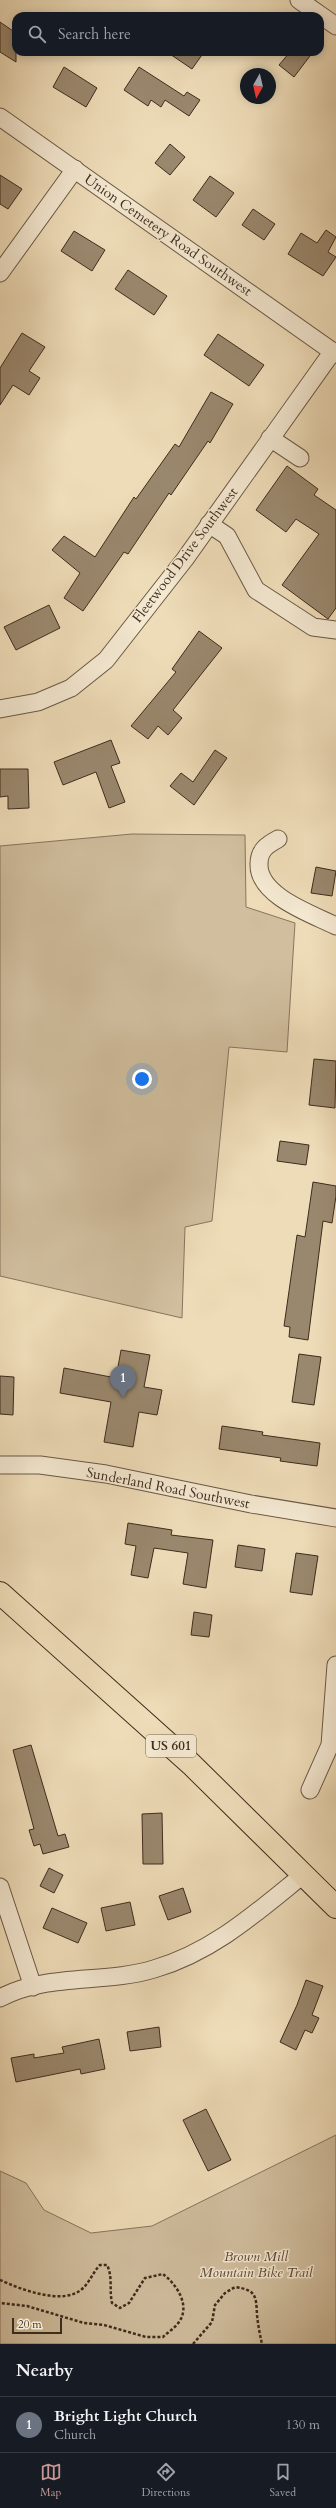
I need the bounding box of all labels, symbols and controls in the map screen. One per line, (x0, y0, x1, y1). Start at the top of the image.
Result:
search box (12, 12, 324, 56)
icon: search (26, 23, 48, 45)
text: Search here (58, 24, 131, 44)
north arrow (240, 68, 276, 104)
street label: Union Cemetery Road Southwest (80, 170, 256, 301)
street label: Fleetwood Drive Southwest (128, 483, 243, 627)
your location (132, 1069, 152, 1089)
pin: 1 (110, 1365, 136, 1398)
street label: Sunderland Road Southwest (85, 1463, 252, 1513)
road number: US 601 (146, 1735, 196, 1757)
park label: Brown Mill Mountain Bike Trail (199, 2247, 314, 2282)
scale bar (12, 2316, 62, 2335)
text: 20 m (18, 2317, 42, 2332)
text: Nearby (16, 2359, 73, 2382)
text: Bright Light Church (54, 2406, 197, 2426)
text: 1 (26, 2416, 32, 2434)
text: 130 m (286, 2416, 320, 2434)
text: Church (54, 2426, 96, 2444)
tab: Map (40, 2461, 62, 2500)
tab: Directions (141, 2461, 190, 2500)
tab: Saved (270, 2461, 296, 2500)

